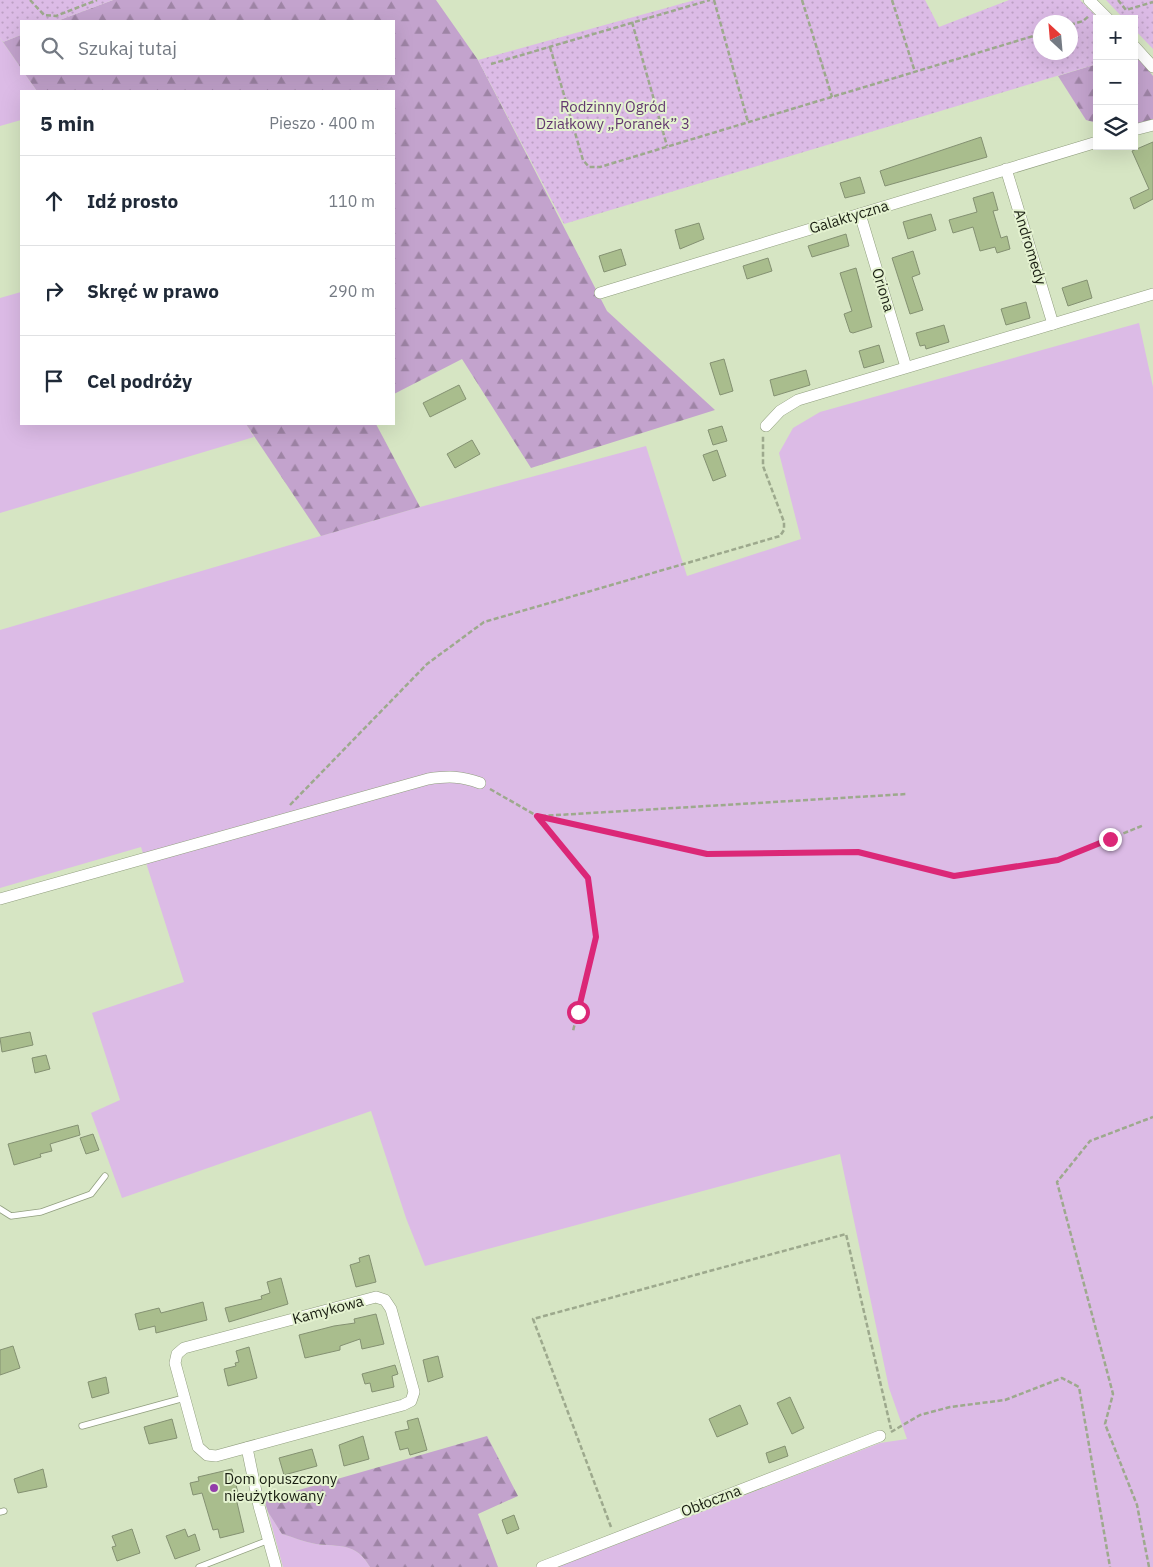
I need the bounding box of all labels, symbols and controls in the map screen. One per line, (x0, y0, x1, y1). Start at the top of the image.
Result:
north arrow (1033, 15, 1078, 60)
map controls (1093, 15, 1138, 150)
button: + (1093, 15, 1138, 60)
search box (20, 20, 395, 75)
icon: search (38, 34, 66, 62)
text: Szukaj tutaj (78, 36, 177, 60)
button: − (1093, 60, 1138, 105)
park label: Rodzinny Ogród Działkowy „Poranek” 3 (536, 97, 690, 133)
button: layers (1093, 105, 1138, 150)
text: 5 min (40, 109, 95, 137)
text: Pieszo · 400 m (269, 113, 375, 133)
icon: ahead (40, 187, 68, 215)
text: Idź prosto (87, 189, 178, 213)
text: 110 m (328, 191, 375, 211)
street label: Galaktyczna (807, 195, 891, 238)
street label: Andromedy (1010, 207, 1051, 288)
street label: Oriona (868, 266, 899, 314)
icon: right (40, 277, 68, 305)
text: Skręć w prawo (87, 279, 219, 303)
text: 290 m (328, 281, 375, 301)
icon: arrive (40, 367, 68, 395)
text: Cel podróży (87, 369, 192, 393)
route end (1099, 828, 1122, 851)
route start (567, 1001, 590, 1024)
street label: Kamykowa (290, 1291, 366, 1328)
place label: Dom opuszczony nieużytkowany (224, 1469, 338, 1505)
street label: Obłoczna (678, 1480, 744, 1521)
marker: Dom opuszczony nieużytkowany (208, 1482, 220, 1494)

